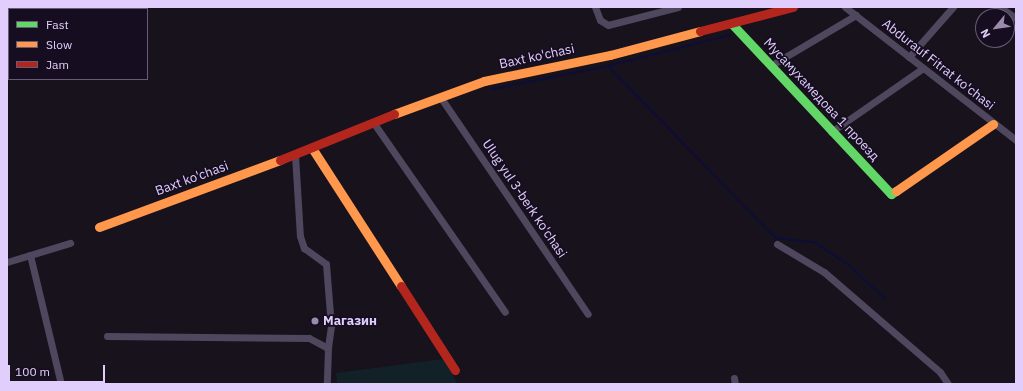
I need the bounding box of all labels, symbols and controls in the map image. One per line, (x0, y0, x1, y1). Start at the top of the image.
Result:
legend (8, 8, 148, 80)
north arrow (975, 8, 1015, 48)
street label: Abdurauf Fitrat ko'chasi (879, 16, 997, 114)
text: Fast (46, 17, 69, 32)
text: N (977, 26, 993, 40)
street label: Мусамухамедова 1 проезд (760, 35, 882, 165)
text: Slow (46, 37, 72, 52)
street label: Baxt ko'chasi (498, 41, 576, 73)
text: Jam (46, 57, 69, 72)
street label: Ulug yul 3-berk ko'chasi (479, 137, 569, 261)
street label: Baxt ko'chasi (153, 159, 231, 199)
place label: Магазин (323, 313, 377, 329)
marker: Магазин (310, 316, 320, 326)
scale bar (10, 357, 107, 383)
text: 100 m (15, 364, 50, 379)

